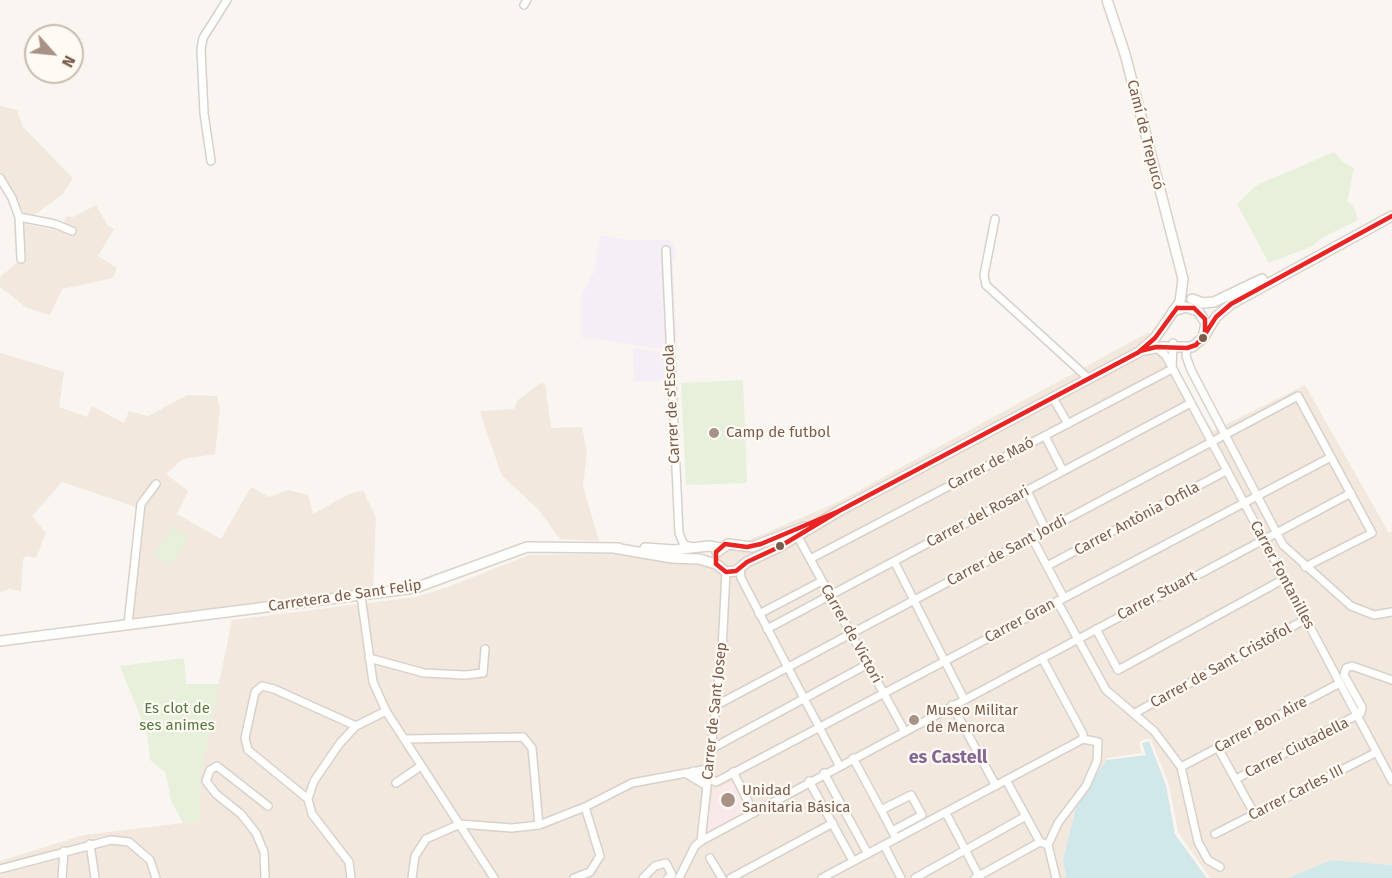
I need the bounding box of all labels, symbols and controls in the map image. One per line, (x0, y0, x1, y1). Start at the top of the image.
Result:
north arrow (24, 24, 84, 84)
text: N (58, 52, 80, 71)
street label: Camí de Trepucó (1123, 78, 1167, 192)
unlabelled marker (1197, 332, 1209, 344)
street label: Carrer de s'Escola (660, 344, 684, 464)
place label: Camp de futbol (726, 424, 831, 442)
marker: Camp de futbol (707, 426, 721, 440)
street label: Carrer de Maó (945, 434, 1037, 494)
street label: Carrer Antònia Orfila (1071, 478, 1203, 560)
street label: Carrer del Rosari (924, 482, 1032, 552)
street label: Carrer de Sant Jordi (944, 512, 1070, 590)
street label: Carrer Fontanilles (1246, 518, 1318, 632)
unlabelled marker (774, 540, 786, 552)
street label: Carrer Stuart (1114, 568, 1200, 624)
street label: Carretera de Sant Felip (267, 576, 423, 616)
street label: Carrer de Victori (816, 581, 886, 687)
street label: Carrer Gran (982, 595, 1058, 647)
street label: Carrer de Sant Cristòfol (1147, 620, 1295, 712)
street label: Carrer de Sant Josep (699, 641, 731, 781)
street label: Carrer Bon Aire (1212, 693, 1310, 757)
park label: Es clot de ses animes (139, 700, 215, 735)
place label: Museo Militar de Menorca (926, 702, 1018, 737)
marker: Museo Militar de Menorca (907, 713, 921, 727)
street label: Carrer Ciutadella (1242, 714, 1352, 782)
district label: es Castell (909, 747, 987, 769)
street label: Carrer Carles III (1245, 761, 1347, 825)
place label: Unidad Sanitaria Básica (742, 782, 851, 817)
marker: Unidad Sanitaria Básica (719, 791, 737, 809)

